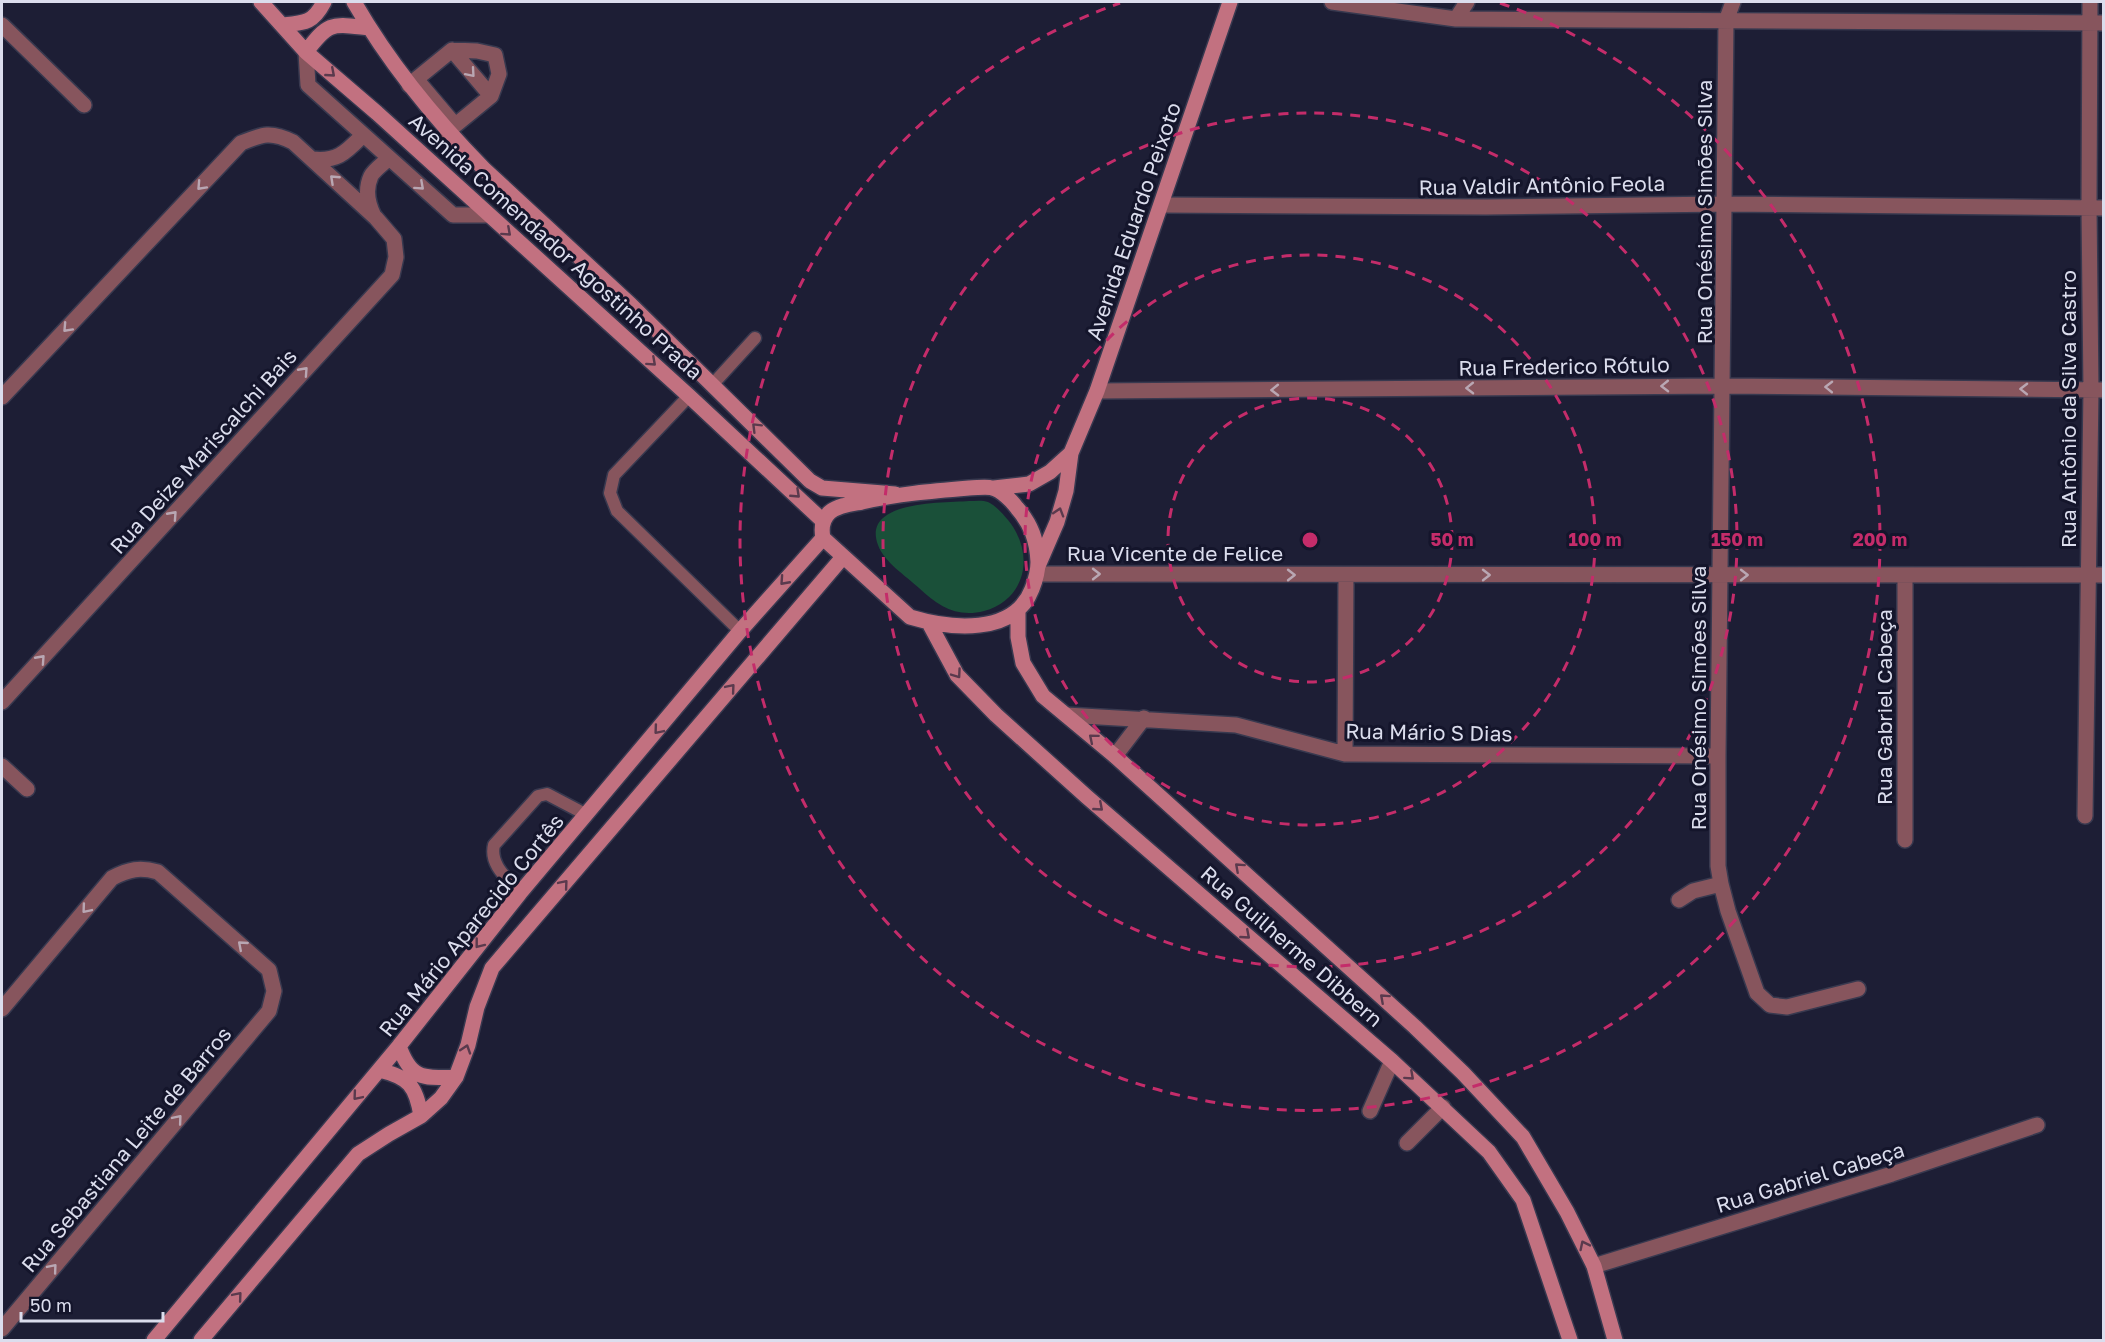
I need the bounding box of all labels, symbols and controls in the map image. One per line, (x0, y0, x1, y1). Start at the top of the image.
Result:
one-way arrow (324, 66, 335, 77)
one-way arrow (464, 66, 475, 77)
street label: Rua Onésimo Simões Silva (1691, 80, 1717, 344)
street label: Avenida Eduardo Peixoto (1080, 99, 1186, 343)
street label: Avenida Comendador Agostinho Prada (404, 107, 708, 385)
street label: Rua Valdir Antônio Feola (1418, 170, 1666, 200)
one-way arrow (330, 176, 341, 187)
one-way arrow (197, 179, 208, 189)
one-way arrow (413, 179, 424, 190)
one-way arrow (501, 225, 511, 236)
street label: Rua Antônio da Silva Castro (2055, 270, 2081, 548)
one-way arrow (63, 321, 74, 331)
street label: Rua Deize Mariscalchi Bais (104, 343, 302, 559)
street label: Rua Frederico Rótulo (1458, 351, 1670, 381)
one-way arrow (645, 355, 656, 366)
one-way arrow (297, 368, 308, 379)
one-way arrow (1660, 380, 1669, 392)
one-way arrow (1825, 381, 1834, 393)
one-way arrow (1465, 382, 1474, 394)
one-way arrow (1270, 383, 1279, 396)
one-way arrow (2020, 383, 2029, 395)
one-way arrow (753, 423, 764, 434)
one-way arrow (789, 487, 800, 498)
one-way arrow (1052, 507, 1065, 518)
one-way arrow (166, 512, 177, 522)
text: 50 m (1431, 528, 1473, 550)
text: 100 m (1569, 528, 1621, 550)
text: 150 m (1711, 528, 1763, 550)
text: 200 m (1853, 528, 1907, 550)
centre of rings (1300, 530, 1320, 550)
street label: Rua Vicente de Felice (1067, 540, 1283, 566)
street label: Rua Onésimo Simões Silva (1685, 566, 1711, 830)
one-way arrow (1092, 568, 1101, 580)
one-way arrow (1287, 569, 1296, 581)
one-way arrow (1482, 569, 1491, 581)
one-way arrow (1740, 569, 1749, 581)
one-way arrow (780, 575, 791, 585)
street label: Rua Gabriel Cabeça (1871, 609, 1897, 805)
one-way arrow (34, 655, 45, 666)
one-way arrow (950, 667, 961, 678)
one-way arrow (724, 684, 735, 695)
street label: Rua Mário S Dias (1345, 718, 1513, 746)
one-way arrow (654, 723, 665, 734)
one-way arrow (1089, 734, 1100, 745)
one-way arrow (1092, 800, 1103, 811)
street label: Rua Mário Aparecido Cortês (373, 808, 569, 1042)
street label: Rua Guilherme Dibbern (1196, 860, 1388, 1032)
one-way arrow (1235, 863, 1246, 874)
one-way arrow (557, 880, 568, 891)
one-way arrow (82, 902, 93, 913)
one-way arrow (1239, 928, 1250, 939)
one-way arrow (476, 938, 487, 949)
one-way arrow (238, 941, 248, 952)
one-way arrow (1380, 994, 1390, 1005)
street label: Rua Sebastiana Leite de Barros (16, 1021, 236, 1277)
one-way arrow (459, 1044, 472, 1055)
one-way arrow (1403, 1069, 1413, 1080)
one-way arrow (354, 1090, 365, 1101)
one-way arrow (171, 1115, 182, 1126)
street label: Rua Gabriel Cabeça (1713, 1136, 1907, 1218)
one-way arrow (1579, 1241, 1591, 1252)
one-way arrow (45, 1264, 56, 1275)
scale bar (21, 1285, 164, 1323)
one-way arrow (231, 1292, 242, 1303)
text: 50 m (30, 1294, 72, 1316)

